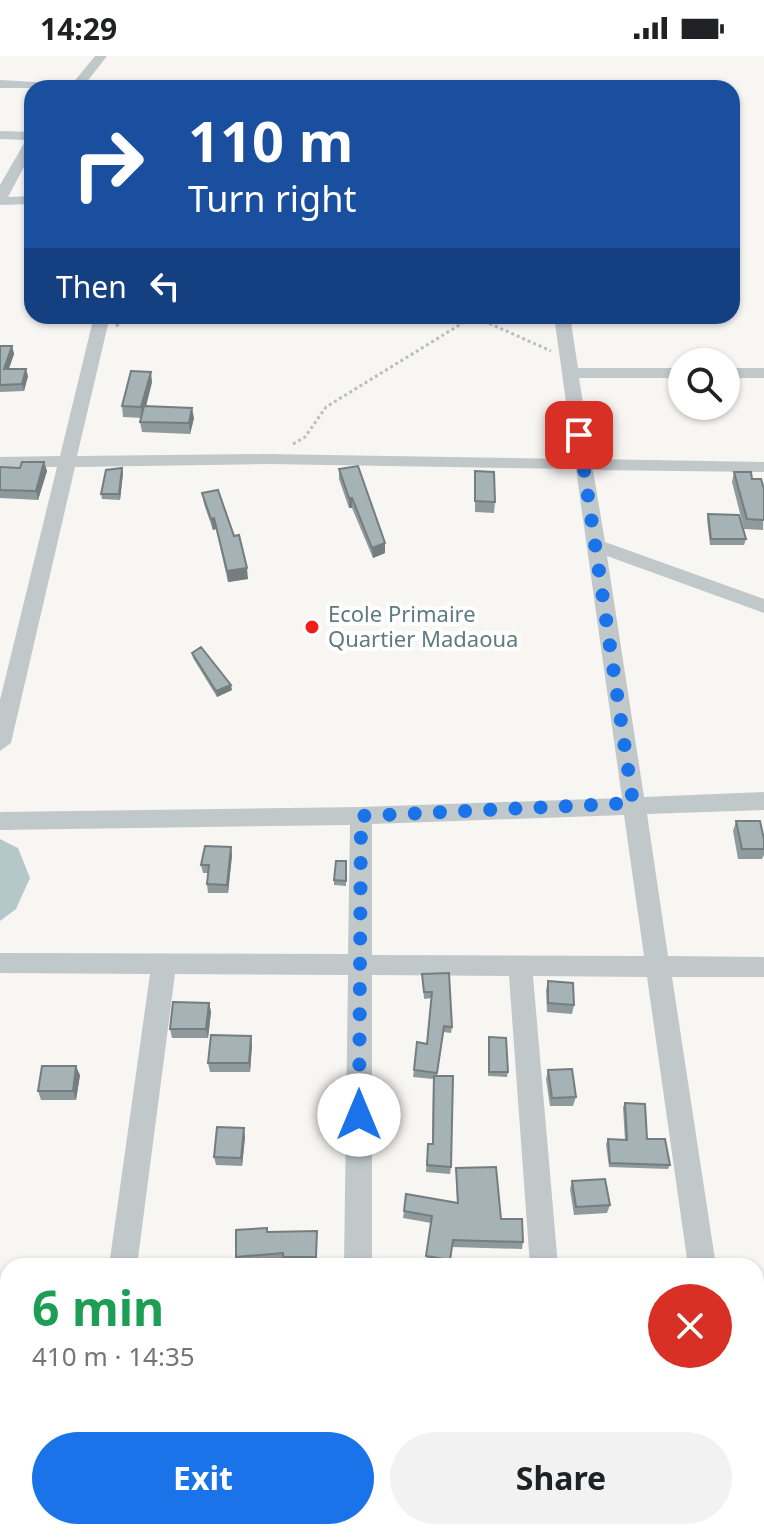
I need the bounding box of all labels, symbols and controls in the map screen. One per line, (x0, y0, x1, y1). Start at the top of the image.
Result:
text: 14:29 (40, 8, 117, 49)
text: 110 m (188, 102, 353, 178)
icon: right (56, 112, 160, 216)
text: Turn right (188, 174, 356, 223)
icon: left (143, 264, 187, 308)
text: Then (56, 266, 127, 307)
map controls (668, 348, 740, 420)
button: search (668, 348, 740, 420)
pin (545, 401, 613, 469)
icon: arrive (557, 413, 601, 457)
place label: Ecole Primaire Quartier Madaoua (328, 598, 518, 653)
marker: Ecole Primaire Quartier Madaoua (303, 618, 321, 636)
position arrow (317, 1073, 401, 1157)
text: 6 min (32, 1275, 164, 1340)
button: close (648, 1284, 732, 1368)
text: 410 m · 14:35 (32, 1338, 195, 1374)
button: Exit (32, 1432, 374, 1524)
button: Share (390, 1432, 732, 1524)

